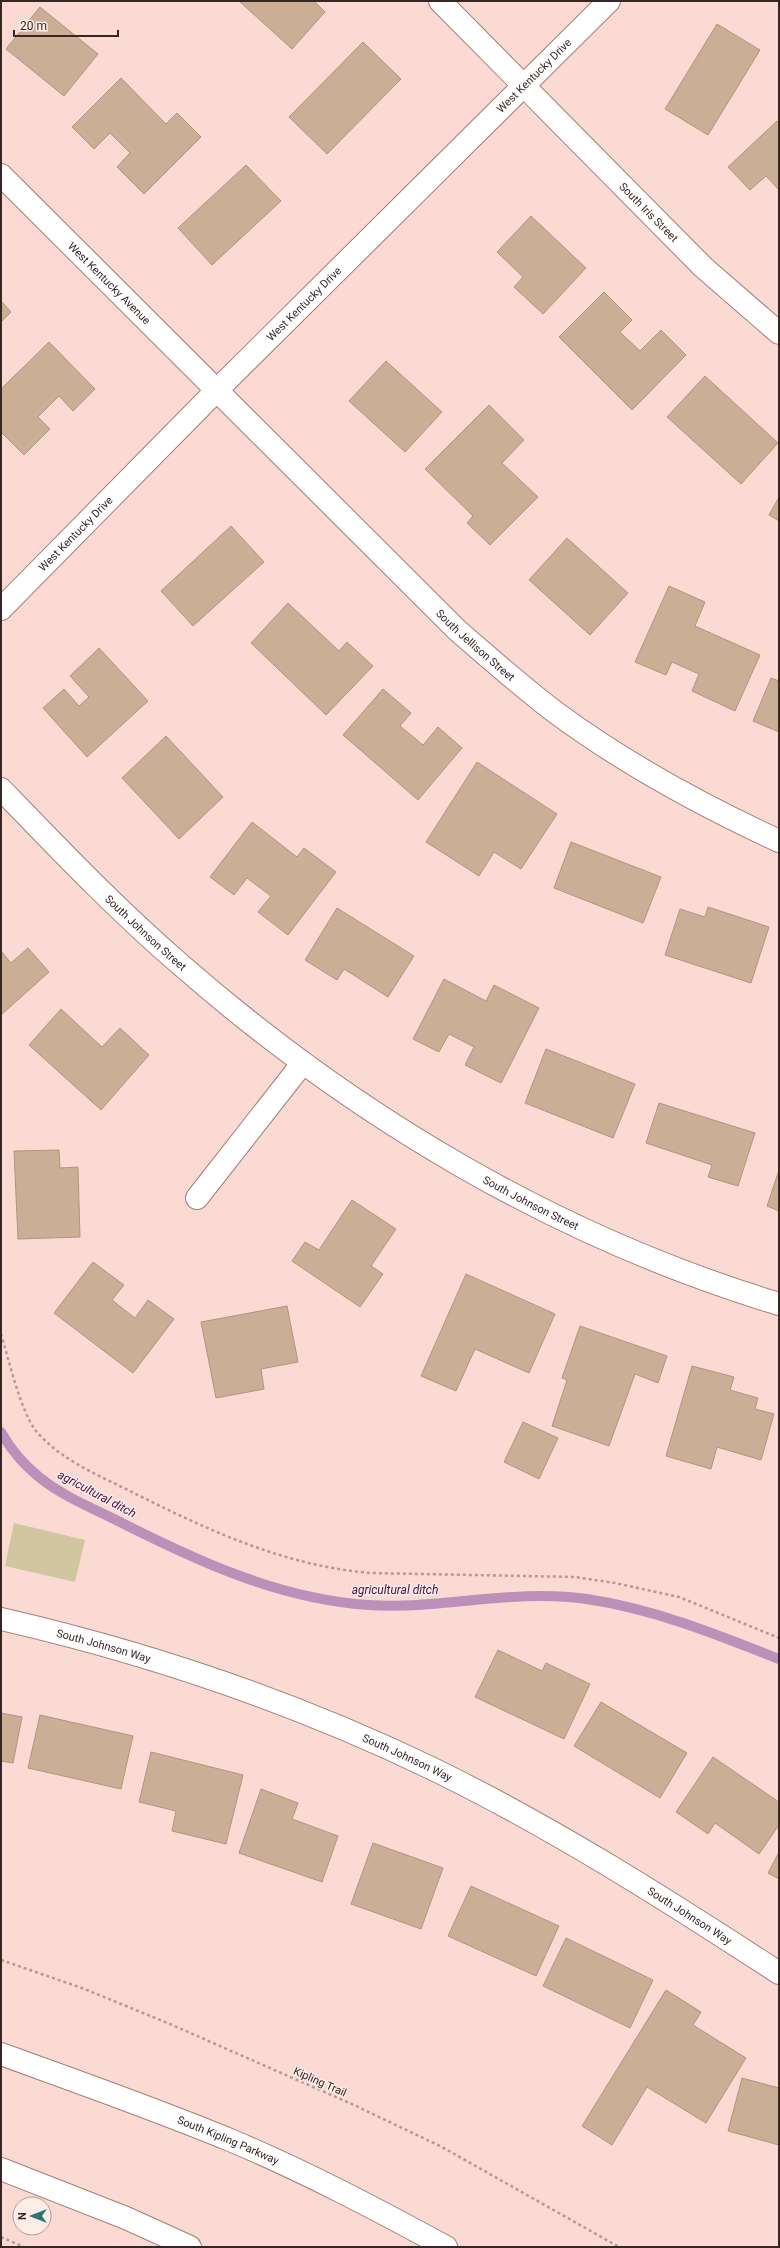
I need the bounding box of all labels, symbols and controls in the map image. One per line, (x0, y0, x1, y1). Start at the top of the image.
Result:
scale bar (14, 12, 118, 38)
text: 20 m (20, 19, 47, 33)
street label: West Kentucky Drive (494, 36, 574, 115)
street label: South Iris Street (617, 180, 681, 245)
street label: West Kentucky Avenue (65, 239, 153, 327)
street label: West Kentucky Drive (264, 264, 344, 344)
street label: West Kentucky Drive (36, 493, 115, 574)
street label: South Jellison Street (433, 607, 518, 684)
street label: South Johnson Street (102, 892, 189, 973)
street label: South Johnson Street (481, 1173, 581, 1233)
water label: agricultural ditch (55, 1467, 139, 1521)
water label: agricultural ditch (352, 1583, 438, 1597)
street label: South Johnson Way (55, 1626, 153, 1665)
street label: South Johnson Way (360, 1731, 455, 1784)
street label: South Johnson Way (645, 1884, 735, 1948)
street label: Kipling Trail (291, 2064, 349, 2100)
street label: South Kipling Parkway (176, 2113, 282, 2168)
north arrow (12, 2196, 52, 2236)
text: N (16, 2212, 29, 2220)

